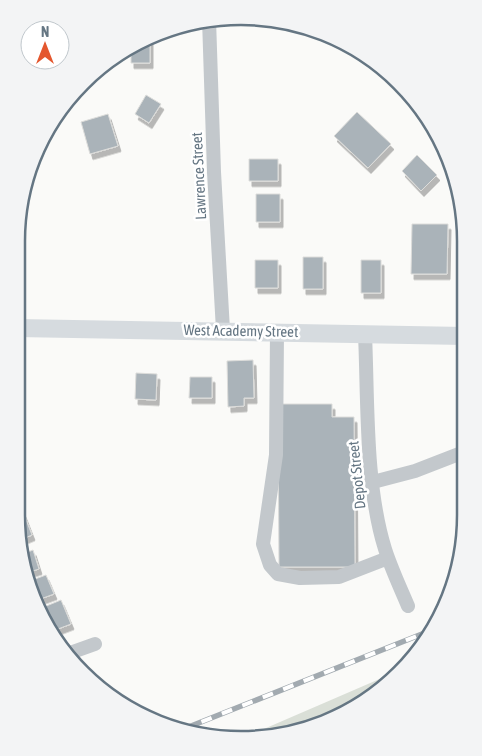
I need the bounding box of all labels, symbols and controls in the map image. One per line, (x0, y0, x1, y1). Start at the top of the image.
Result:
north arrow (20, 20, 70, 70)
text: N (41, 24, 49, 40)
street label: Lawrence Street (188, 132, 209, 220)
street label: West Academy Street (184, 321, 298, 340)
street label: Depot Street (344, 440, 369, 510)

